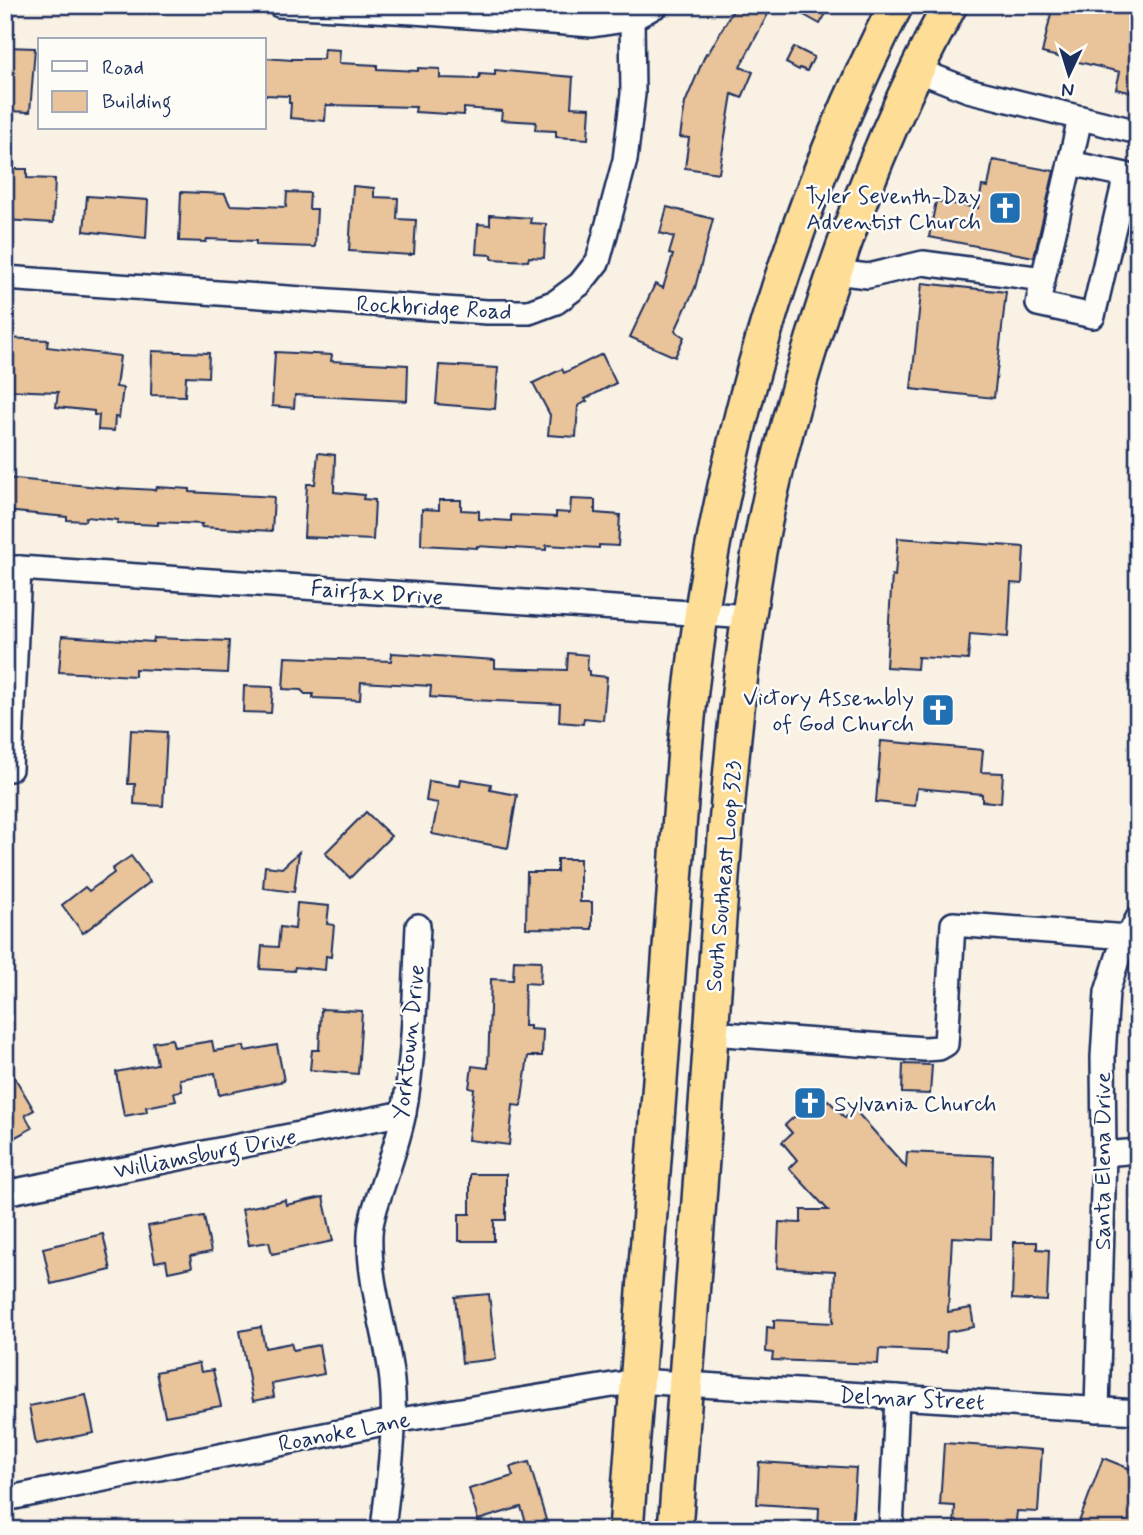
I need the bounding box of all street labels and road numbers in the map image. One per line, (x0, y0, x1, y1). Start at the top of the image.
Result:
street label: Rockbridge Road (356, 290, 512, 328)
street label: Fairfax Drive (310, 574, 444, 614)
street label: South Southeast Loop 323 (700, 759, 750, 993)
street label: Yorktown Drive (387, 963, 433, 1121)
street label: Santa Elena Drive (1089, 1072, 1119, 1250)
street label: Williamsburg Drive (111, 1123, 300, 1189)
street label: Delmar Street (838, 1381, 985, 1419)
street label: Roanoke Lane (276, 1405, 413, 1460)

